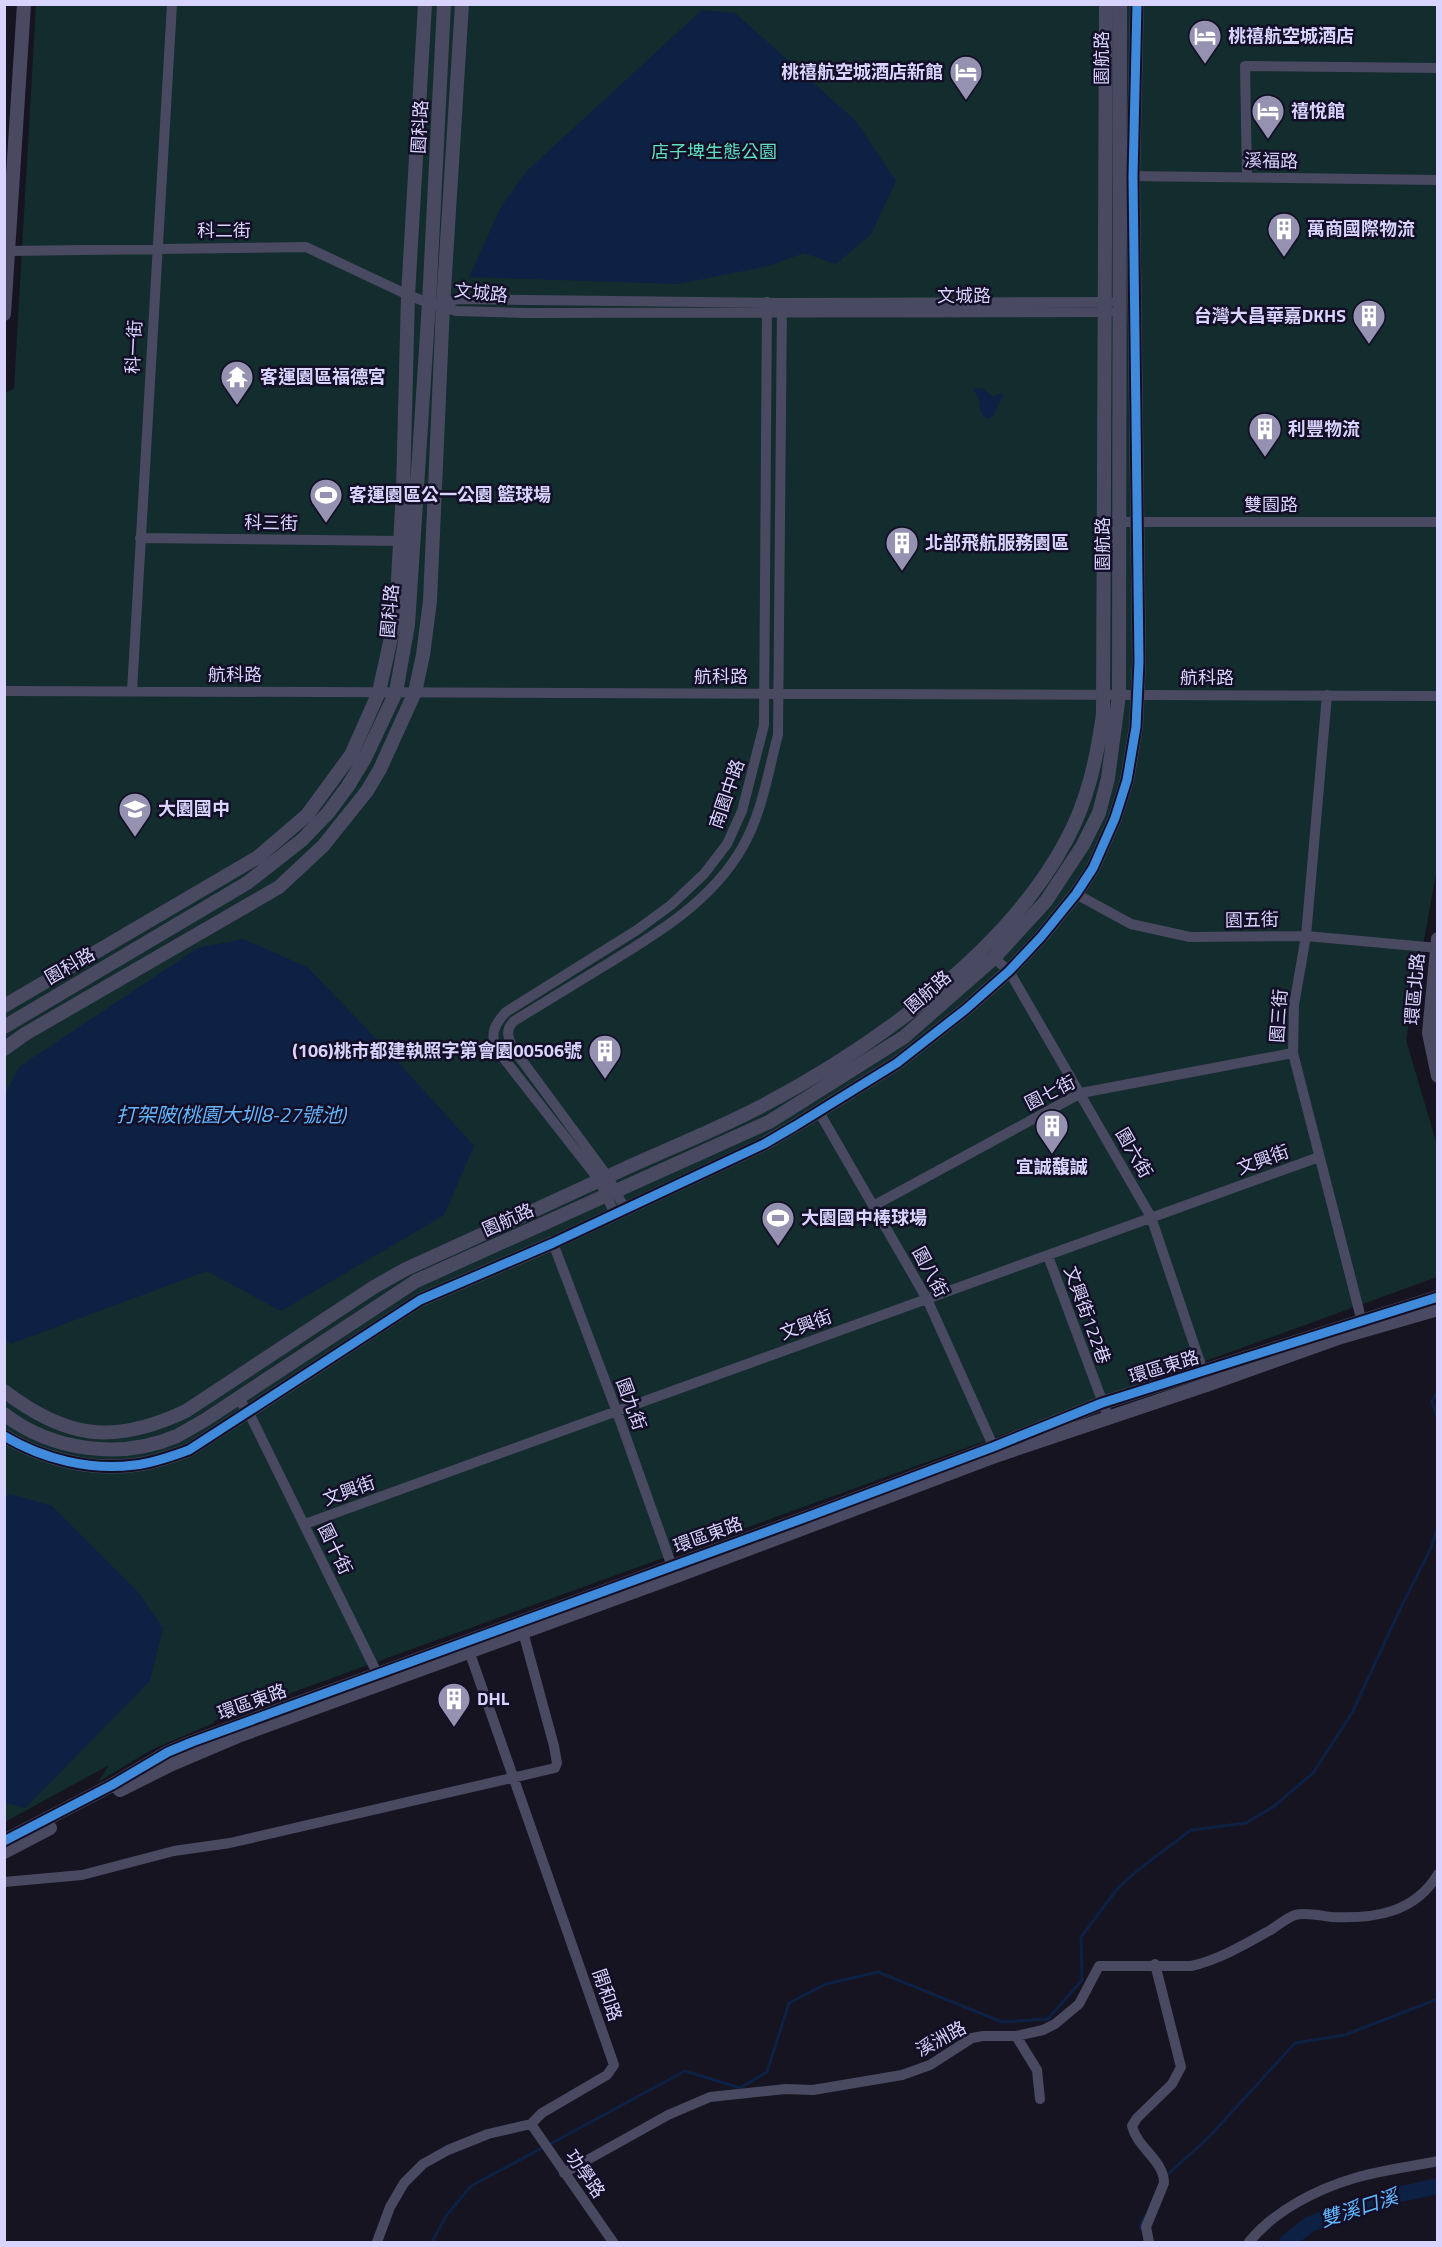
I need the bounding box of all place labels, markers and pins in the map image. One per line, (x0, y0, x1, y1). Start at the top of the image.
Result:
hotel icon: 桃禧航空城酒店 (1187, 18, 1223, 65)
place label: 桃禧航空城酒店 (1228, 22, 1354, 49)
hotel icon: 桃禧航空城酒店新館 (948, 54, 984, 101)
place label: 桃禧航空城酒店新館 (781, 58, 943, 85)
hotel icon: 禧悅館 (1250, 93, 1286, 140)
place label: 禧悅館 (1291, 97, 1345, 124)
building icon: 萬商國際物流 (1266, 211, 1302, 258)
place label: 萬商國際物流 (1307, 215, 1415, 242)
building icon: 台灣大昌華嘉DKHS (1351, 298, 1387, 345)
place label: 台灣大昌華嘉DKHS (1194, 302, 1346, 329)
temple icon: 客運園區福德宮 (219, 359, 255, 406)
place label: 客運園區福德宮 (260, 363, 386, 390)
building icon: 利豐物流 (1247, 411, 1283, 458)
place label: 利豐物流 (1288, 415, 1360, 442)
sports icon: 客運園區公一公園 籃球場 (308, 477, 344, 524)
place label: 客運園區公一公園 籃球場 (349, 481, 551, 508)
building icon: 北部飛航服務園區 (884, 525, 920, 572)
place label: 北部飛航服務園區 (925, 529, 1069, 556)
school or university icon: 大園國中 (117, 791, 153, 838)
place label: 大園國中 (158, 795, 230, 822)
building icon: (106)桃市都建執照字第會園00506號 (587, 1033, 623, 1080)
place label: (106)桃市都建執照字第會園00506號 (292, 1037, 582, 1064)
building icon: 宜誠馥誠 (1034, 1108, 1070, 1155)
place label: 宜誠馥誠 (1016, 1153, 1088, 1180)
sports icon: 大園國中棒球場 (760, 1200, 796, 1247)
place label: 大園國中棒球場 (801, 1204, 927, 1231)
building icon: DHL (436, 1681, 472, 1728)
place label: DHL (477, 1685, 510, 1712)

